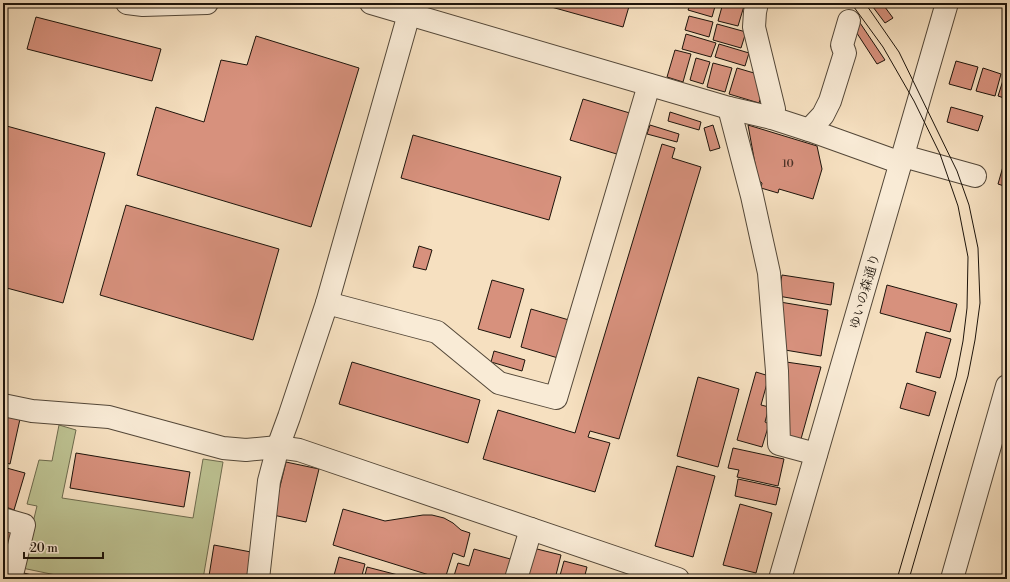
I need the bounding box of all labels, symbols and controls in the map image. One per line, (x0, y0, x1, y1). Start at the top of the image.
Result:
house number: 10 (782, 157, 794, 171)
street label: ゆいの森通り (847, 252, 883, 331)
scale bar (24, 534, 103, 560)
text: 20 m (30, 541, 58, 556)

